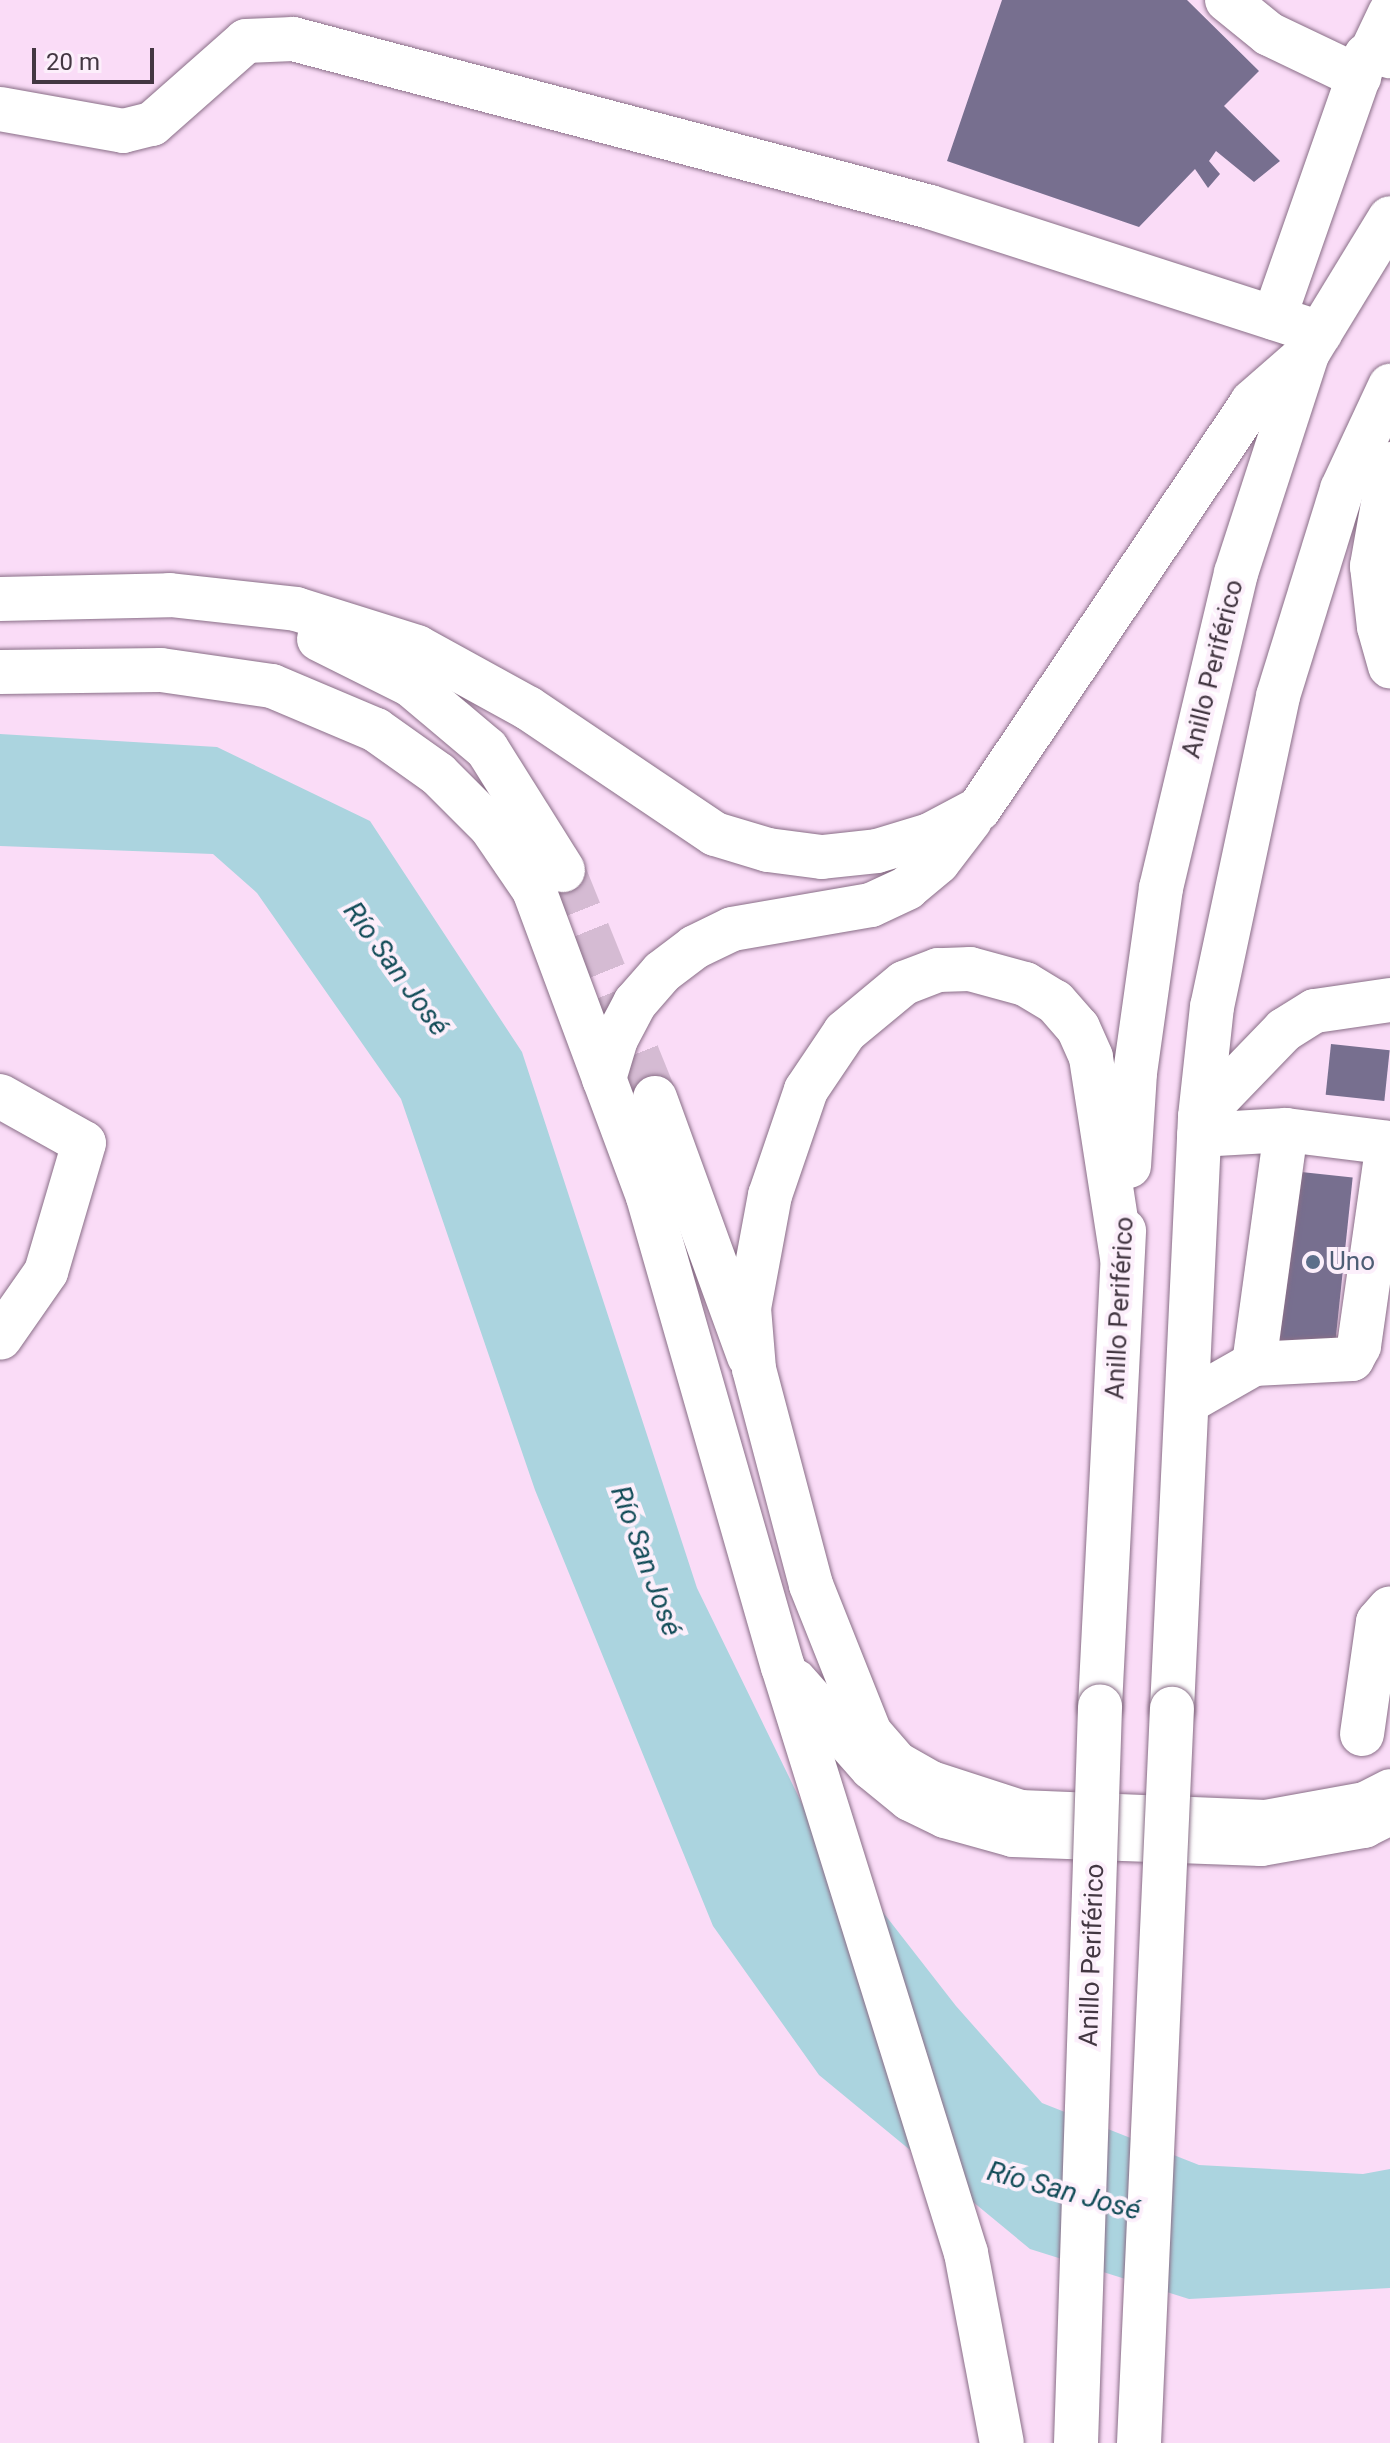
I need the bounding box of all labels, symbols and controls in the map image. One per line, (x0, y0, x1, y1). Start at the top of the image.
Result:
scale bar (36, 32, 158, 82)
text: 20 m (46, 48, 100, 76)
street label: Anillo Periférico (1176, 577, 1250, 761)
water label: Río San José (336, 895, 456, 1043)
street label: Anillo Periférico (1100, 1216, 1140, 1400)
place label: Uno (1329, 1246, 1375, 1278)
marker: Uno (1304, 1253, 1322, 1271)
water label: Río San José (603, 1481, 689, 1641)
street label: Anillo Periférico (1073, 1863, 1111, 2047)
water label: Río San José (984, 2154, 1144, 2228)

